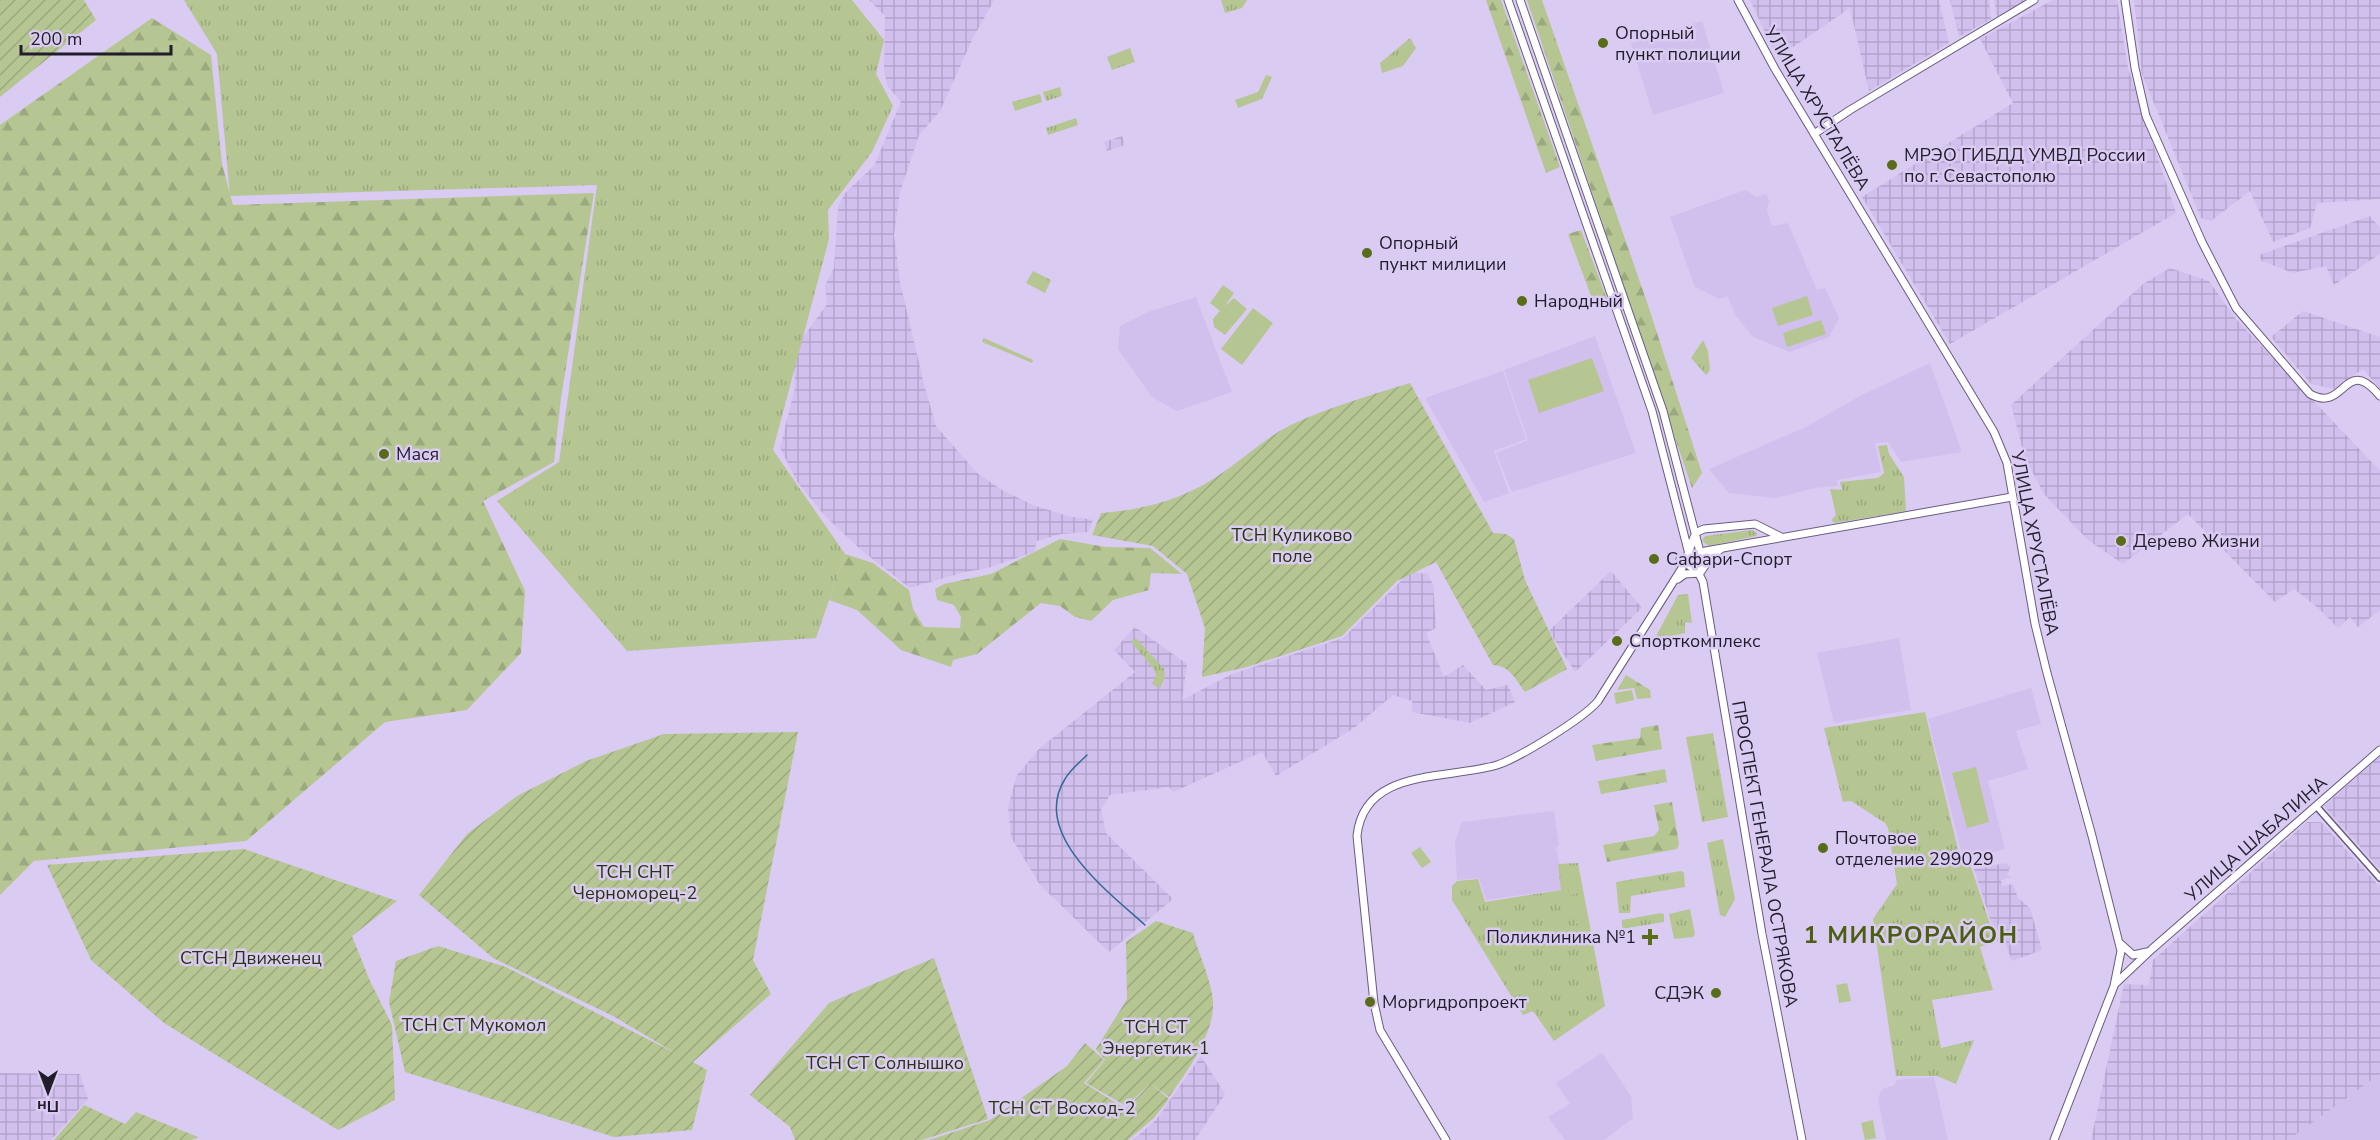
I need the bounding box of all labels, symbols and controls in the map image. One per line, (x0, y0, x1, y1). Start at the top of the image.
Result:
scale bar (21, 18, 171, 56)
place label: Опорный пункт полиции (1615, 21, 1741, 66)
street label: УЛИЦА ХРУСТАЛЁВА (1758, 21, 1876, 195)
text: 200 m (30, 27, 82, 51)
marker: Опорный пункт полиции (1596, 36, 1610, 50)
place label: МРЭО ГИБДД УМВД России по г. Севастополю (1904, 143, 2146, 188)
marker: МРЭО ГИБДД УМВД России по г. Севастополю (1885, 158, 1899, 172)
place label: Опорный пункт милиции (1379, 231, 1507, 276)
marker: Опорный пункт милиции (1360, 246, 1374, 260)
place label: Народный (1534, 289, 1623, 313)
marker: Народный (1515, 294, 1529, 308)
place label: Мася (396, 442, 439, 466)
marker: Мася (377, 447, 391, 461)
street label: УЛИЦА ХРУСТАЛЁВА (2005, 448, 2065, 637)
park label: ТСН Куликово поле (1231, 523, 1353, 568)
place label: Дерево Жизни (2133, 529, 2260, 553)
marker: Дерево Жизни (2114, 534, 2128, 548)
place label: Сафари-Спорт (1666, 547, 1792, 571)
marker: Сафари-Спорт (1647, 552, 1661, 566)
place label: Спорткомплекс (1629, 629, 1761, 653)
marker: Спорткомплекс (1610, 634, 1624, 648)
street label: ПРОСПЕКТ ГЕНЕРАЛА ОСТРЯКОВА (1726, 699, 1804, 1009)
street label: УЛИЦА ШАБАЛИНА (2179, 771, 2332, 908)
place label: Почтовое отделение 299029 (1835, 826, 1994, 871)
marker: Почтовое отделение 299029 (1816, 841, 1830, 855)
park label: ТСН СНТ Черноморец-2 (573, 860, 697, 905)
district label: 1 МИКРОРАЙОН (1803, 919, 2019, 951)
place label: Поликлиника №1 (1486, 925, 1636, 949)
marker: Поликлиника №1 (1641, 928, 1659, 946)
park label: СТСН Движенец (180, 946, 322, 970)
place label: СДЭК (1654, 981, 1704, 1005)
marker: СДЭК (1709, 986, 1723, 1000)
place label: Моргидропроект (1382, 990, 1527, 1014)
marker: Моргидропроект (1363, 995, 1377, 1009)
park label: ТСН СТ Мукомол (402, 1013, 546, 1037)
park label: ТСН СТ Энергетик-1 (1102, 1015, 1210, 1060)
park label: ТСН СТ Солнышко (806, 1051, 964, 1075)
north arrow (18, 1062, 78, 1122)
text: Пн (37, 1095, 59, 1117)
park label: ТСН СТ Восход-2 (989, 1096, 1135, 1120)

